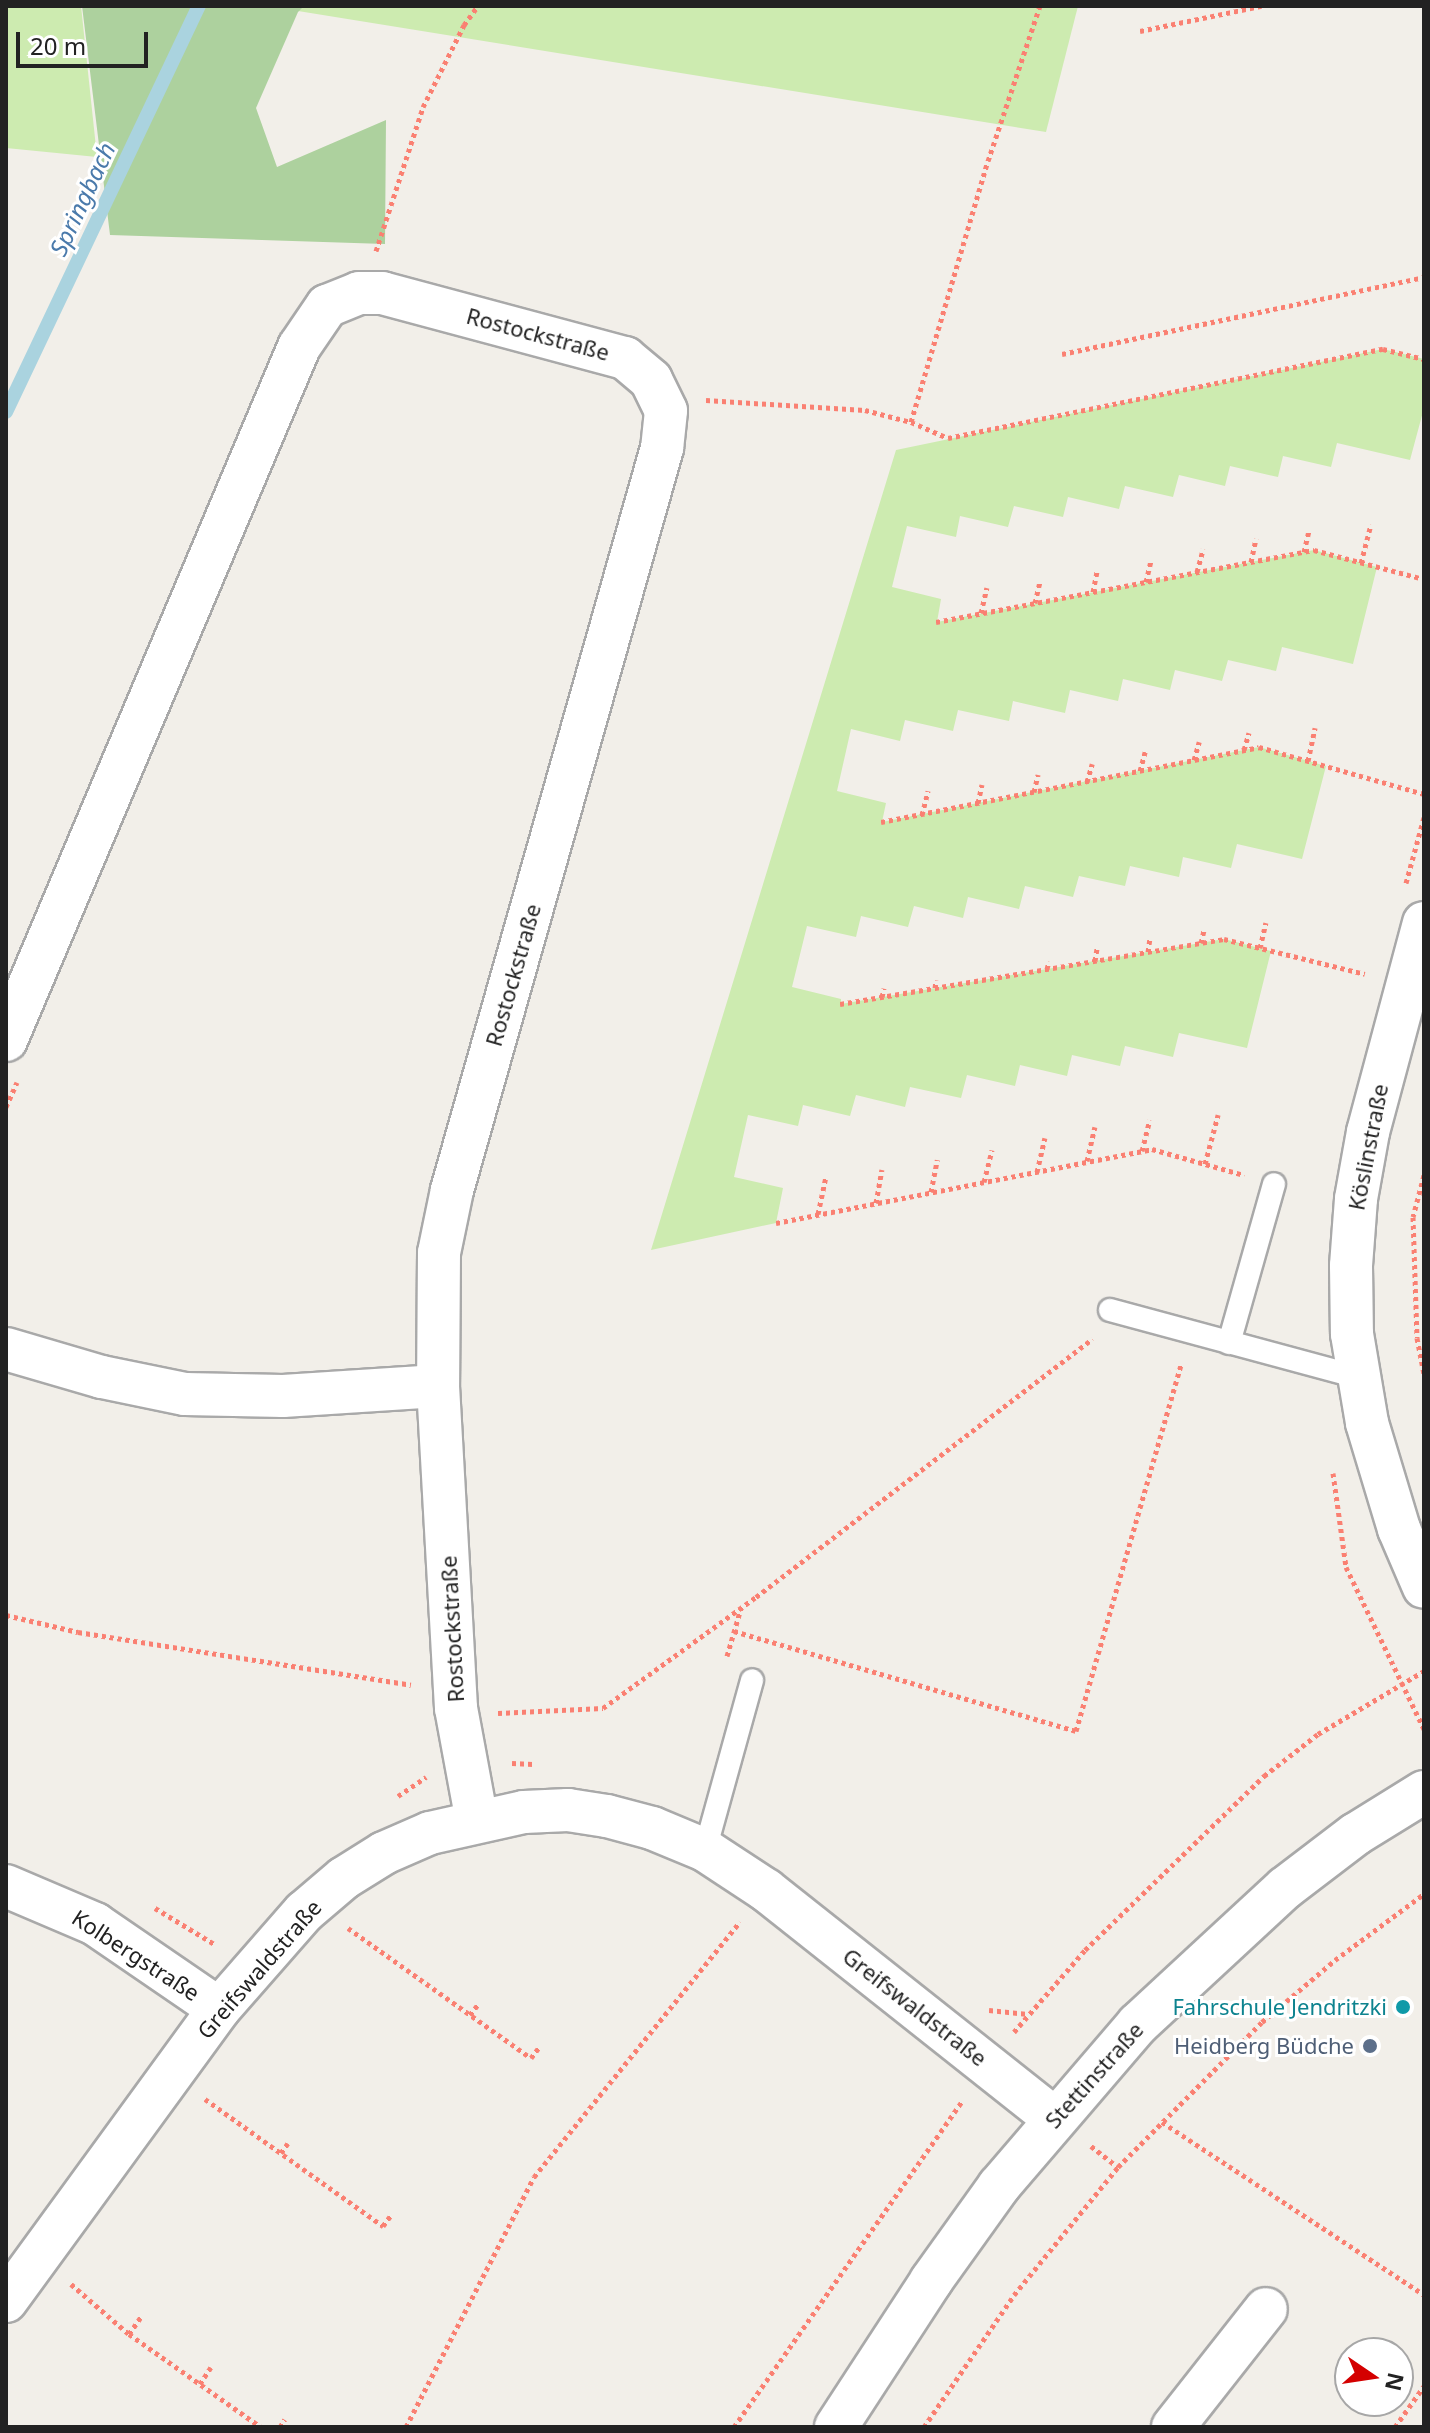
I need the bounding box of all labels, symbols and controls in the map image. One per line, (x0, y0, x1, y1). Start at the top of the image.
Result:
scale bar (20, 16, 152, 66)
text: 20 m (30, 29, 86, 62)
water label: Springbach (43, 138, 121, 260)
street label: Rostockstraße (464, 302, 612, 366)
street label: Rostockstraße (480, 901, 546, 1049)
street label: Köslinstraße (1343, 1082, 1393, 1212)
street label: Rostockstraße (435, 1555, 469, 1703)
street label: Greifswaldstraße (191, 1894, 327, 2044)
street label: Kolbergstraße (67, 1904, 205, 2006)
street label: Greifswaldstraße (838, 1943, 992, 2071)
place label: Fahrschule Jendritzki (1172, 1994, 1387, 2020)
marker: Fahrschule Jendritzki (1394, 1998, 1412, 2016)
street label: Stettinstraße (1040, 2017, 1148, 2133)
place label: Heidberg Büdche (1174, 2033, 1354, 2059)
marker: Heidberg Büdche (1361, 2037, 1379, 2055)
north arrow (1334, 2337, 1414, 2417)
text: N (1379, 2370, 1412, 2394)

